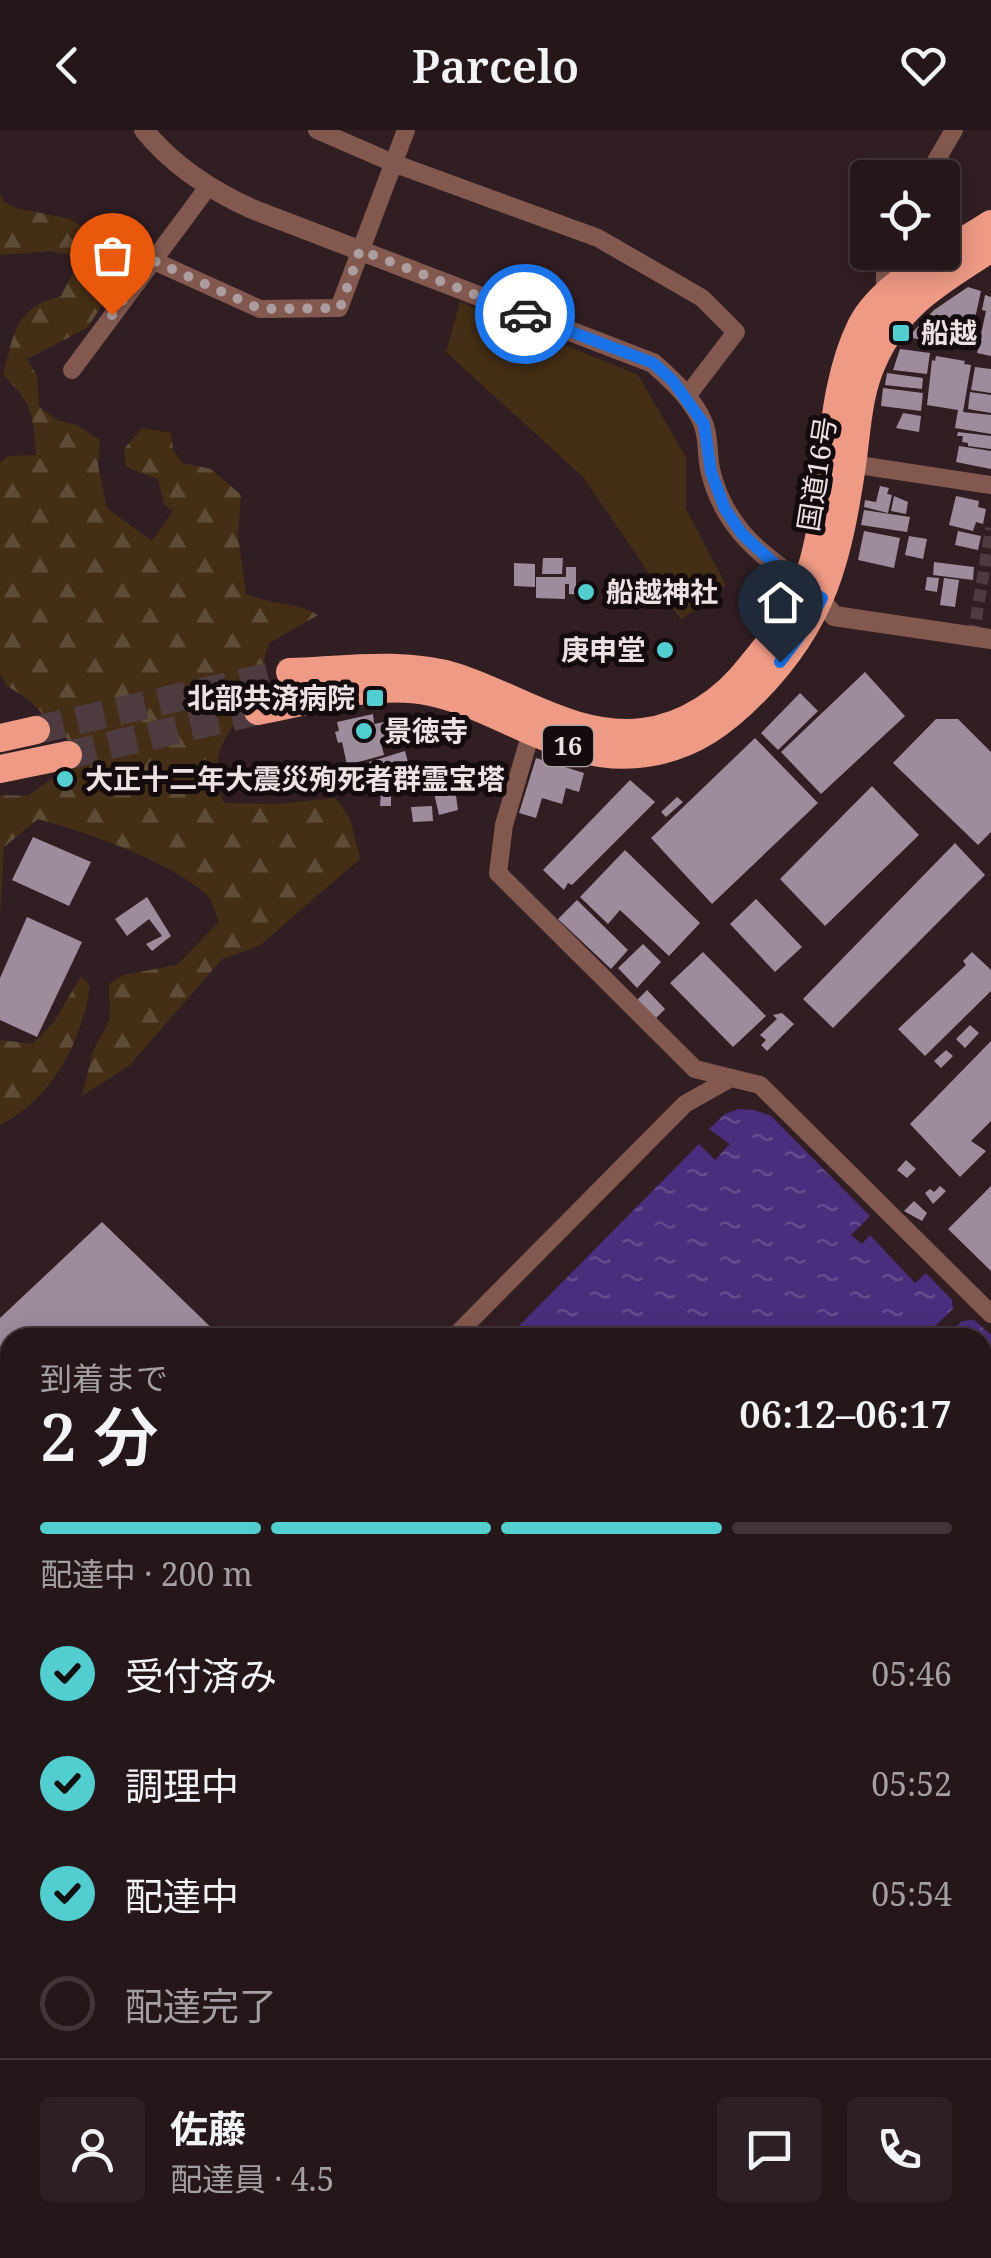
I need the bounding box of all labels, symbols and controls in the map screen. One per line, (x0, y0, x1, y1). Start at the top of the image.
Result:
text: Parcelo (412, 35, 579, 96)
icon: back (40, 38, 95, 93)
icon: heart (896, 38, 951, 93)
map controls (850, 160, 960, 270)
button: locate (850, 160, 960, 270)
pin (70, 213, 155, 316)
icon: bag (85, 228, 140, 283)
courier (475, 264, 575, 364)
icon: car (498, 287, 553, 342)
place label: 船越 (921, 313, 977, 351)
marker: 船越 (890, 322, 912, 344)
street label: 国道16号 (788, 414, 844, 534)
pin (738, 560, 823, 663)
place label: 船越神社 (606, 572, 718, 610)
icon: home (753, 575, 808, 630)
marker: 船越神社 (575, 581, 597, 603)
place label: 庚申堂 (561, 630, 645, 668)
marker: 庚申堂 (654, 639, 676, 661)
place label: 北部共済病院 (187, 678, 355, 716)
marker: 北部共済病院 (364, 687, 386, 709)
place label: 景徳寺 (384, 711, 468, 749)
marker: 景徳寺 (353, 720, 375, 742)
road number: 16 (543, 726, 593, 766)
place label: 大正十二年大震災殉死者群霊宝塔 (85, 759, 505, 797)
marker: 大正十二年大震災殉死者群霊宝塔 (54, 768, 76, 790)
text: 到着まで (40, 1356, 168, 1399)
text: 06:12–06:17 (739, 1387, 952, 1439)
text: 2 分 (40, 1392, 159, 1480)
text: 配達中 · 200 m (40, 1552, 253, 1595)
icon: check (40, 1646, 95, 1701)
text: 受付済み (125, 1649, 277, 1701)
text: 05:46 (871, 1652, 952, 1695)
icon: check (40, 1756, 95, 1811)
text: 調理中 (125, 1759, 239, 1811)
text: 05:52 (871, 1762, 952, 1805)
icon: check (40, 1866, 95, 1921)
text: 配達中 (125, 1869, 239, 1921)
text: 05:54 (871, 1872, 952, 1915)
text: 配達完了 (125, 1979, 277, 2031)
button: person (40, 2097, 145, 2202)
button: chat (717, 2097, 822, 2202)
button: phone (847, 2097, 952, 2202)
text: 佐藤 (170, 2102, 246, 2154)
text: 配達員 · 4.5 (170, 2157, 334, 2200)

